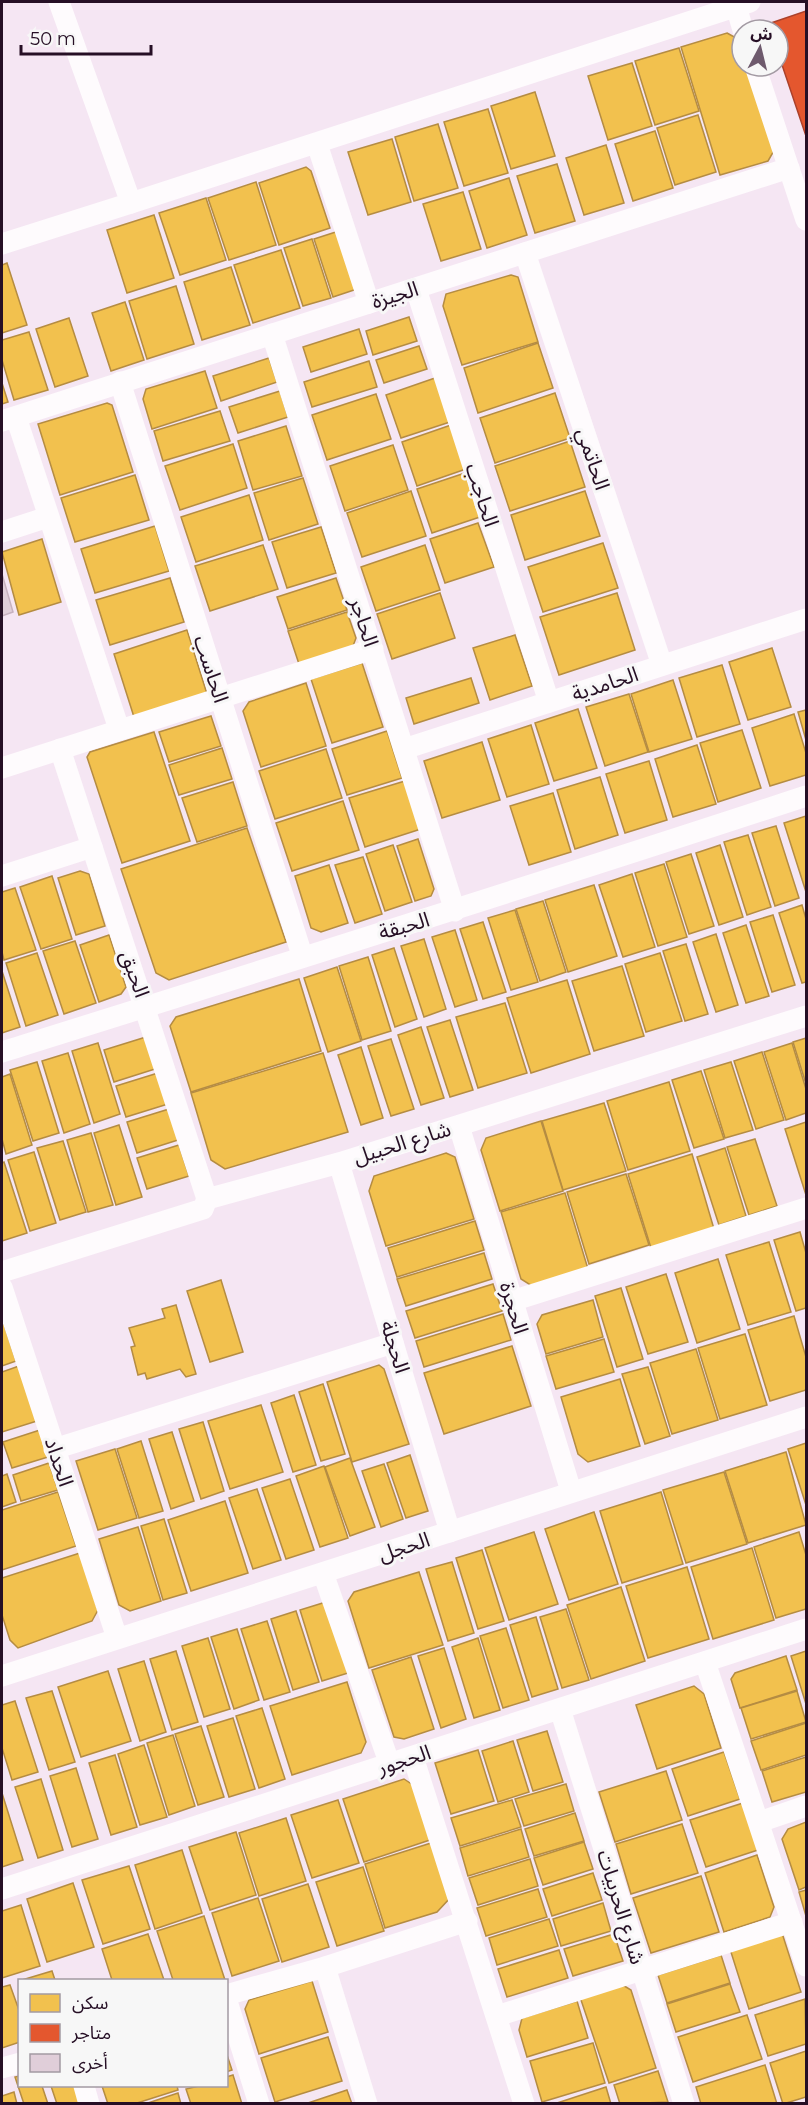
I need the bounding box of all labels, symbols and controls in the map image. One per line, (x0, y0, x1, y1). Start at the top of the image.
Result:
scale bar (21, 18, 152, 56)
north arrow (730, 18, 790, 78)
text: ش (750, 23, 774, 44)
text: 50 m (30, 28, 76, 50)
street label: الجيزة (368, 276, 421, 313)
street label: الحاتمي (568, 425, 615, 494)
street label: الحاجب (461, 460, 504, 530)
street label: الحاجر (344, 593, 384, 650)
street label: الحاسب (189, 632, 234, 706)
street label: الحامدية (568, 661, 641, 706)
street label: الحبقة (376, 906, 432, 945)
street label: الحبق (115, 947, 155, 1001)
street label: شارع الحبيل (350, 1116, 455, 1172)
street label: الحجرة (495, 1279, 534, 1337)
street label: الحجلة (376, 1318, 415, 1376)
street label: الحداد (40, 1434, 79, 1489)
street label: الحجل (375, 1527, 433, 1567)
street label: الحجور (373, 1739, 434, 1780)
street label: شارع الحربيات (589, 1847, 651, 1968)
legend (18, 1979, 228, 2087)
text: سكن (72, 1992, 108, 2014)
text: متاجر (71, 2022, 111, 2044)
text: أخرى (72, 2052, 108, 2074)

